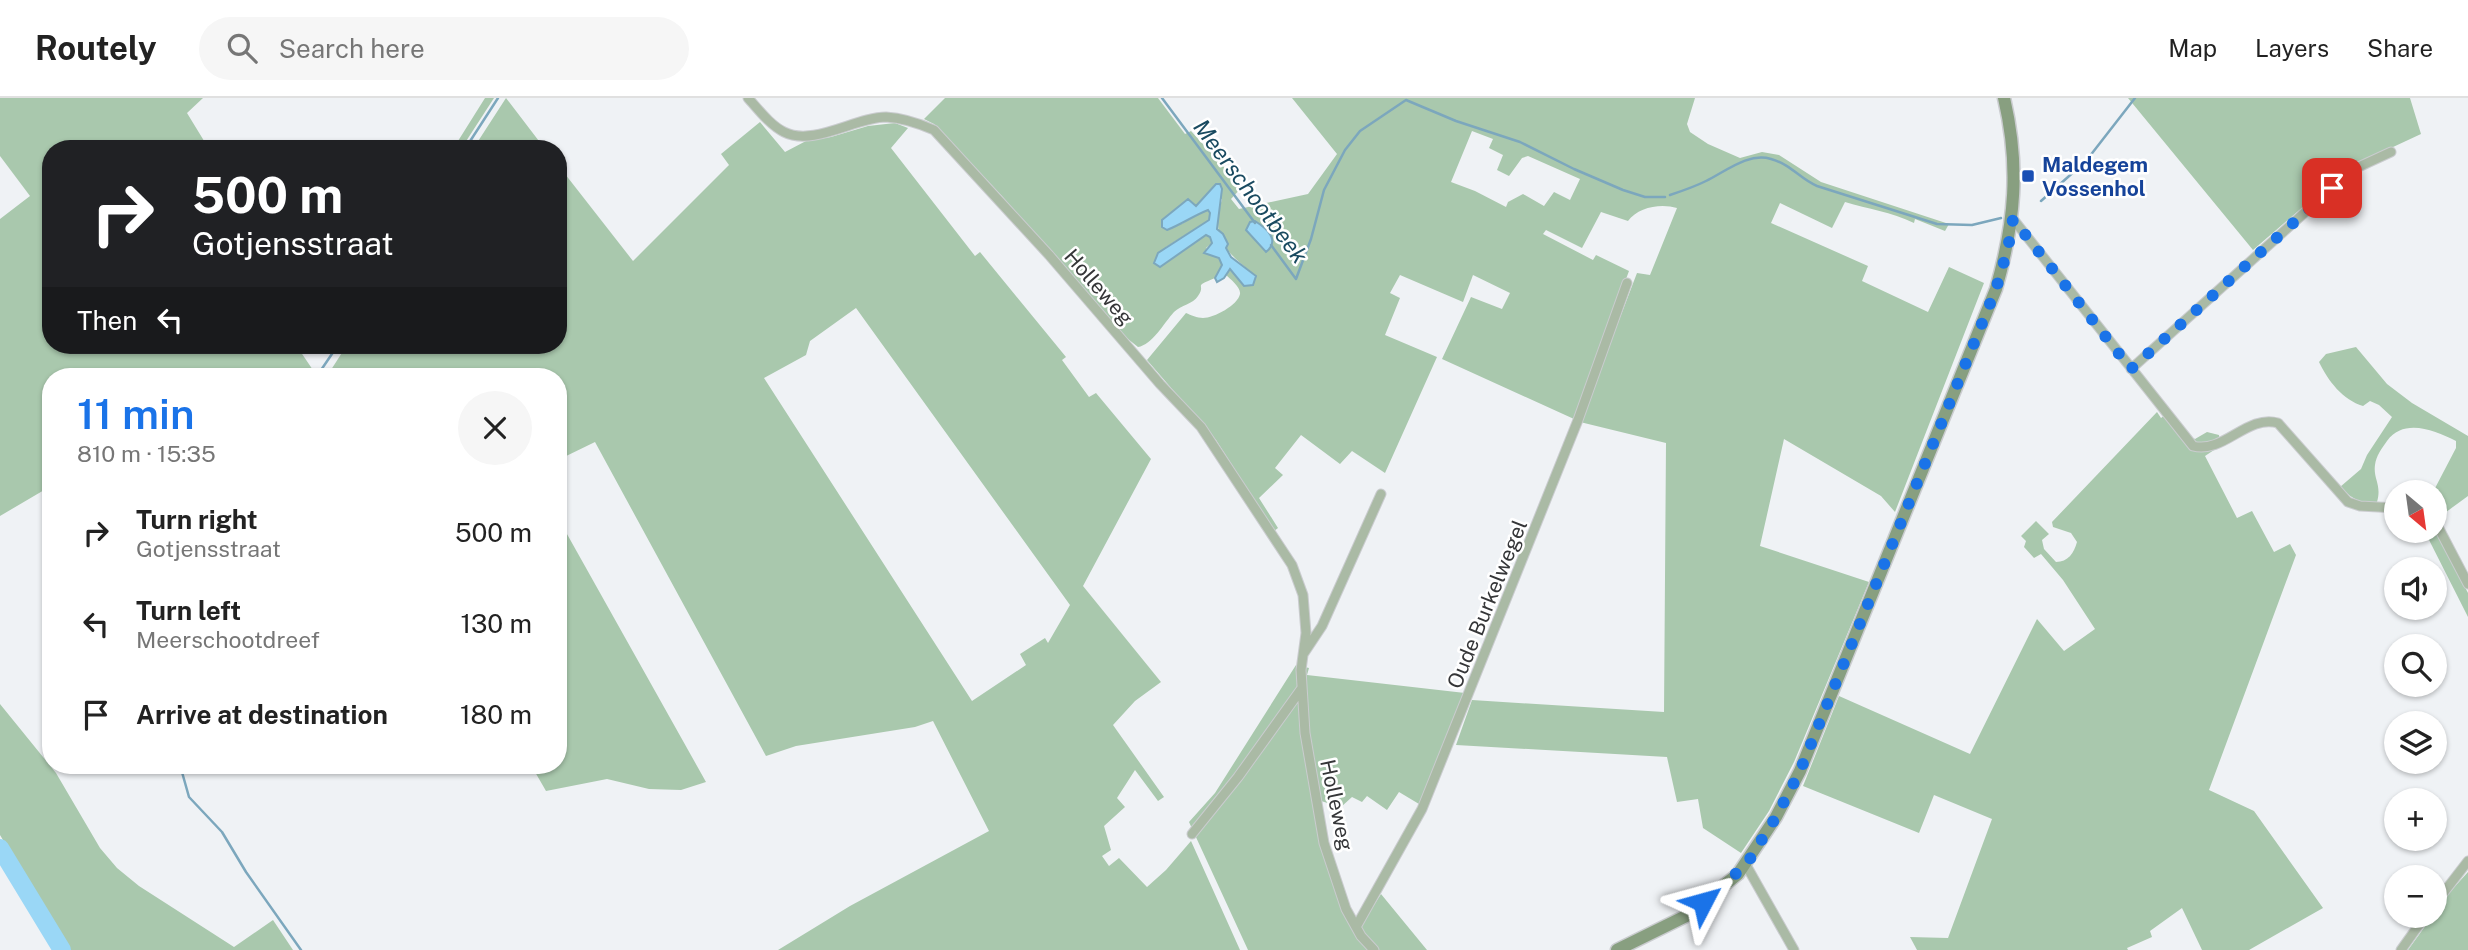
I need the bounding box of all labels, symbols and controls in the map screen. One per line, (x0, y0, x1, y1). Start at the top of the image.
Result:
search box (199, 17, 689, 80)
text: Routely (35, 29, 157, 67)
icon: search (223, 29, 261, 67)
text: Search here (279, 33, 425, 64)
text: Map (2168, 34, 2217, 62)
text: Layers (2255, 34, 2329, 62)
text: Share (2367, 34, 2433, 62)
water label: Meerschootbeek (1188, 114, 1314, 269)
place label: Maldegem Vossenhol (2042, 152, 2148, 201)
pin (2302, 158, 2362, 218)
text: 500 m (192, 166, 343, 224)
icon: right (77, 168, 168, 259)
marker: Maldegem Vossenhol (2020, 168, 2036, 184)
icon: arrive (2313, 169, 2351, 207)
text: Gotjensstraat (192, 225, 394, 262)
street label: Holleweg (1059, 244, 1139, 330)
icon: left (151, 301, 189, 339)
text: Then (77, 305, 137, 336)
text: 11 min (77, 389, 195, 438)
button: close (458, 391, 532, 465)
text: 810 m · 15:35 (77, 440, 216, 467)
north arrow (2384, 480, 2446, 542)
map controls (2384, 480, 2447, 928)
text: Turn right (136, 504, 258, 535)
icon: right (77, 514, 115, 552)
street label: Oude Burkelwegel (1442, 516, 1532, 692)
text: 500 m (455, 517, 532, 548)
text: Gotjensstraat (136, 535, 281, 562)
button: sound (2384, 557, 2447, 620)
text: Turn left (136, 595, 241, 626)
icon: left (77, 605, 115, 643)
text: 130 m (460, 608, 532, 639)
text: Meerschootdreef (136, 626, 320, 653)
button: search (2384, 634, 2447, 697)
icon: arrive (77, 696, 115, 734)
text: Arrive at destination (136, 699, 388, 730)
text: 180 m (460, 699, 532, 730)
button: layers (2384, 711, 2447, 774)
street label: Holleweg (1315, 757, 1359, 853)
button: + (2384, 788, 2447, 851)
position arrow (1666, 865, 1740, 939)
button: − (2384, 865, 2447, 928)

